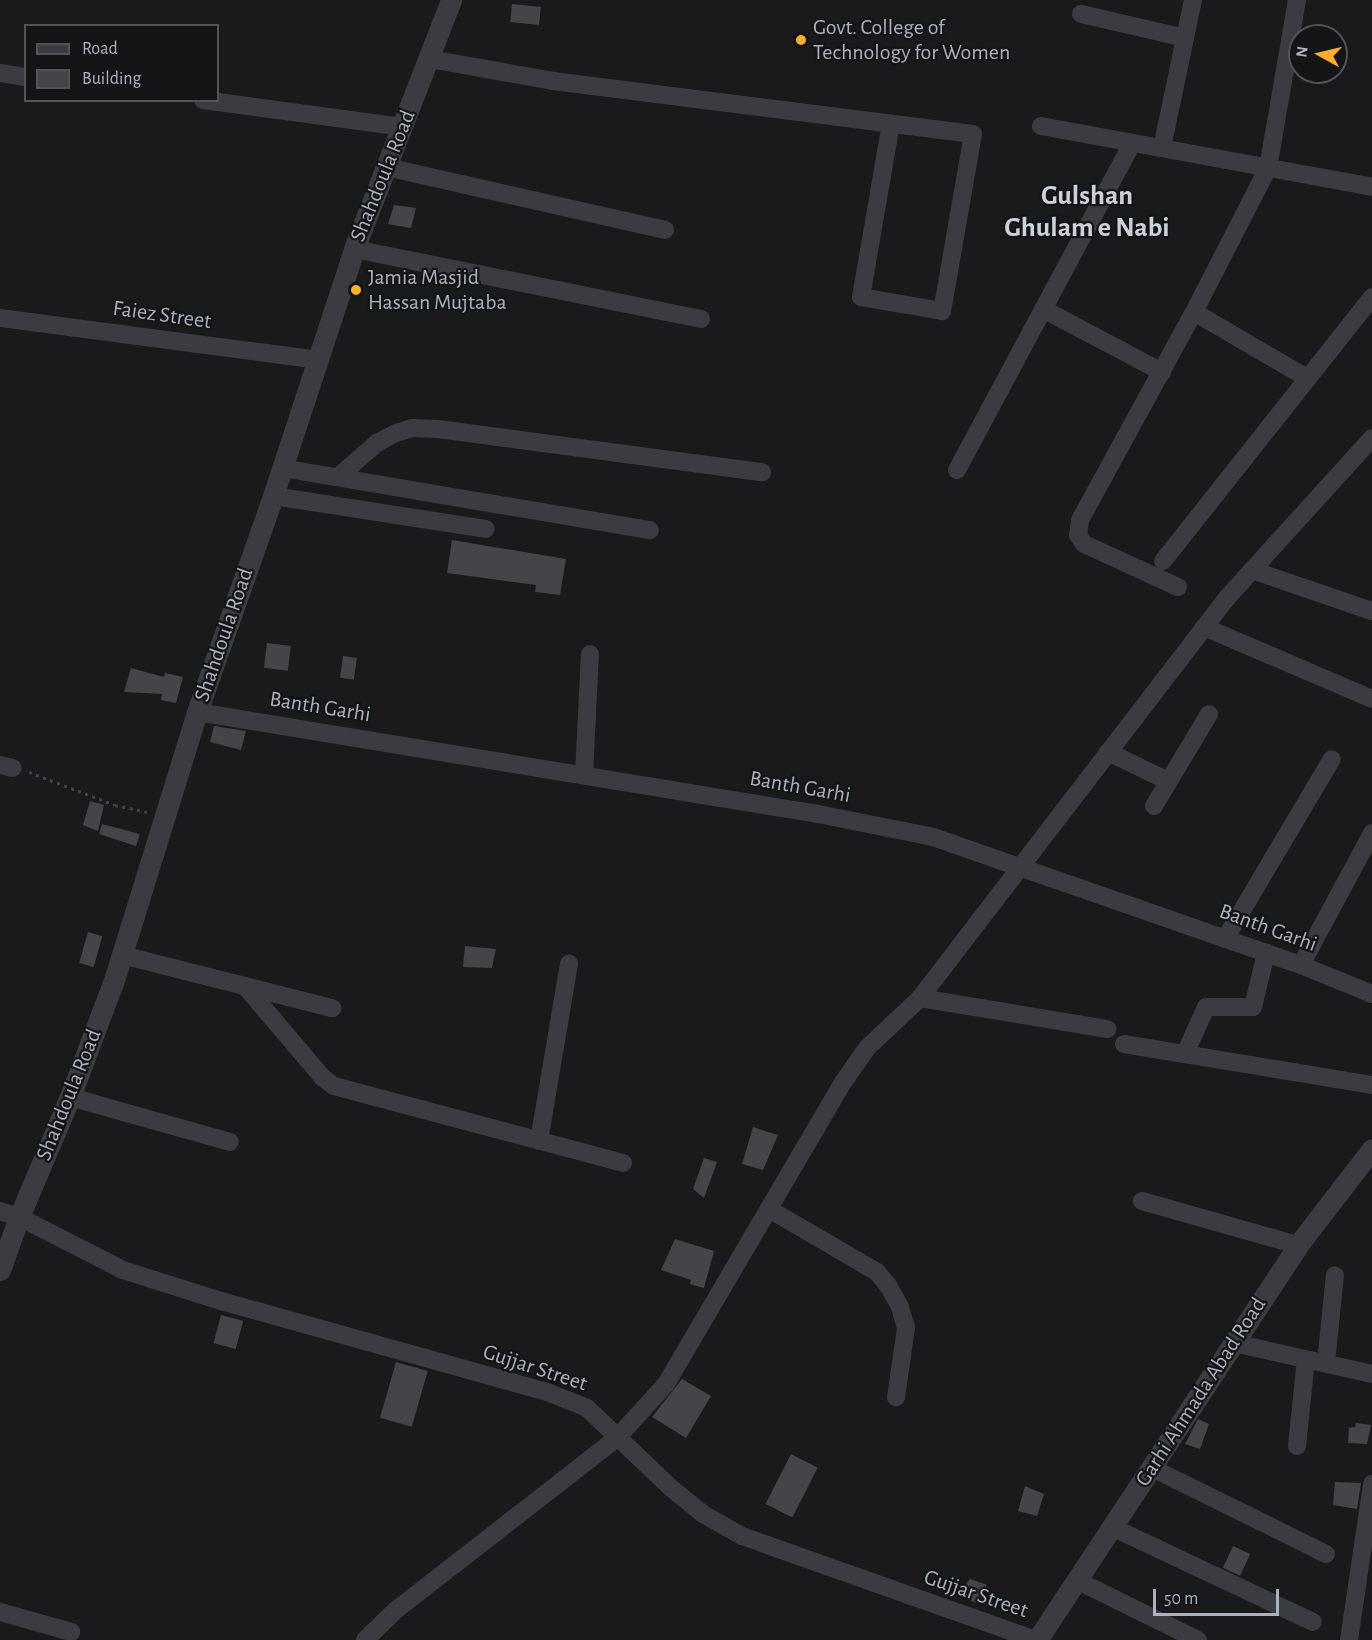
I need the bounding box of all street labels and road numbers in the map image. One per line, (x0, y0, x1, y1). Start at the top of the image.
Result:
street label: Shahdoula Road (345, 106, 421, 246)
street label: Faiez Street (111, 295, 213, 335)
street label: Shahdoula Road (189, 565, 259, 705)
street label: Banth Garhi (268, 686, 372, 728)
street label: Banth Garhi (747, 765, 853, 809)
street label: Banth Garhi (1216, 898, 1320, 958)
street label: Shahdoula Road (31, 1025, 107, 1165)
street label: Garhi Ahmada Abad Road (1130, 1292, 1272, 1492)
street label: Gujjar Street (480, 1339, 590, 1397)
street label: Gujjar Street (921, 1564, 1031, 1624)

